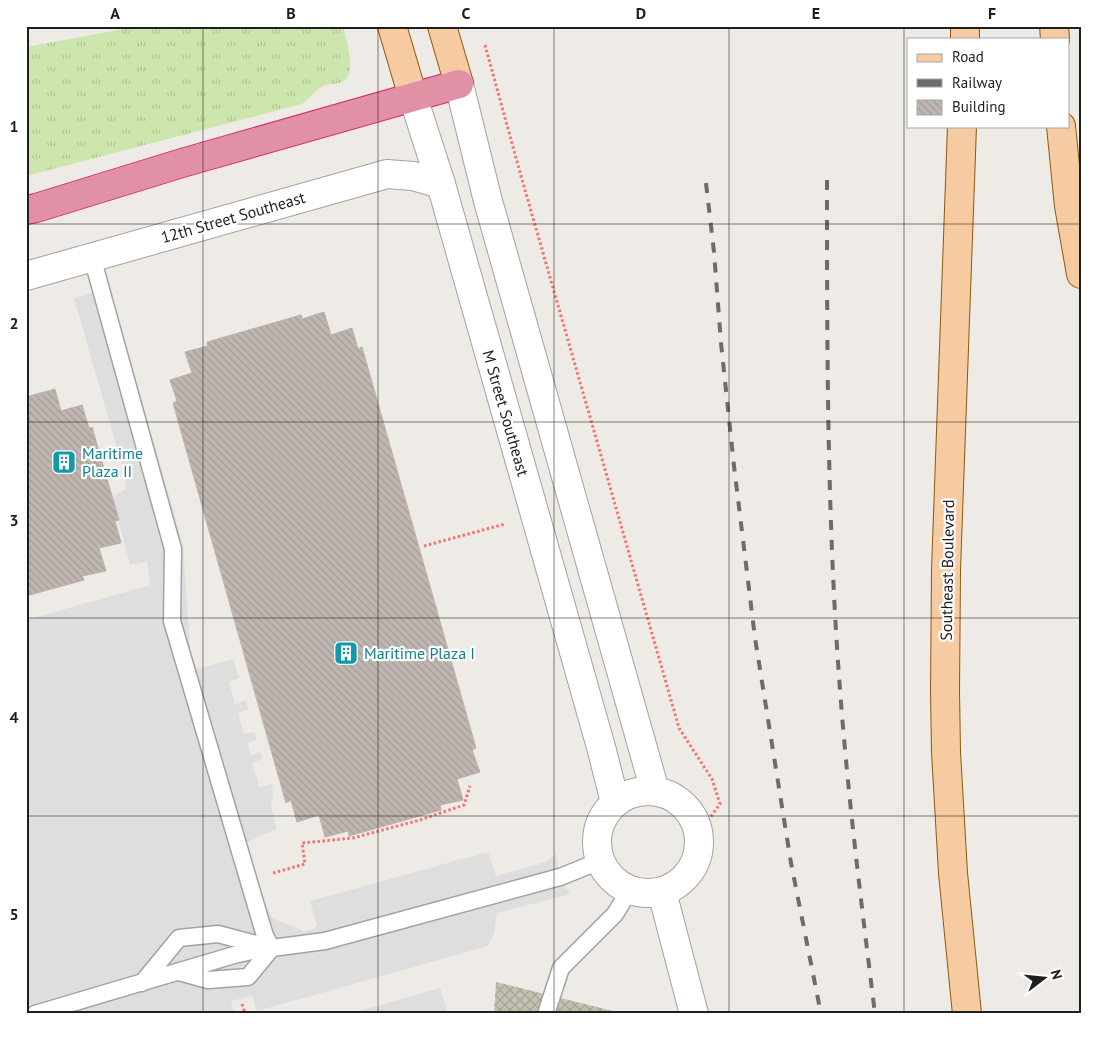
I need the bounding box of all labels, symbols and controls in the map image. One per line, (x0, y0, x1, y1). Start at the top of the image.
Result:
text: A (110, 3, 120, 23)
text: B (286, 3, 296, 23)
text: C (462, 3, 471, 23)
text: D (636, 3, 646, 23)
text: E (812, 3, 820, 23)
text: F (988, 3, 996, 23)
legend (907, 38, 1070, 128)
text: Road (952, 47, 984, 66)
text: Railway (952, 73, 1002, 92)
text: Building (952, 97, 1006, 116)
text: 1 (9, 116, 19, 136)
street label: 12th Street Southeast (159, 187, 308, 247)
text: 2 (9, 313, 19, 333)
street label: M Street Southeast (478, 348, 534, 479)
place label: Maritime Plaza II (82, 443, 143, 481)
building icon: Maritime Plaza II (51, 449, 77, 475)
street label: Southeast Boulevard (936, 499, 958, 641)
text: 3 (9, 510, 19, 530)
building icon: Maritime Plaza I (333, 640, 359, 666)
place label: Maritime Plaza I (364, 643, 475, 663)
text: 4 (9, 707, 19, 727)
text: 5 (9, 904, 19, 924)
north arrow (1020, 952, 1070, 1002)
text: N (1047, 968, 1066, 981)

